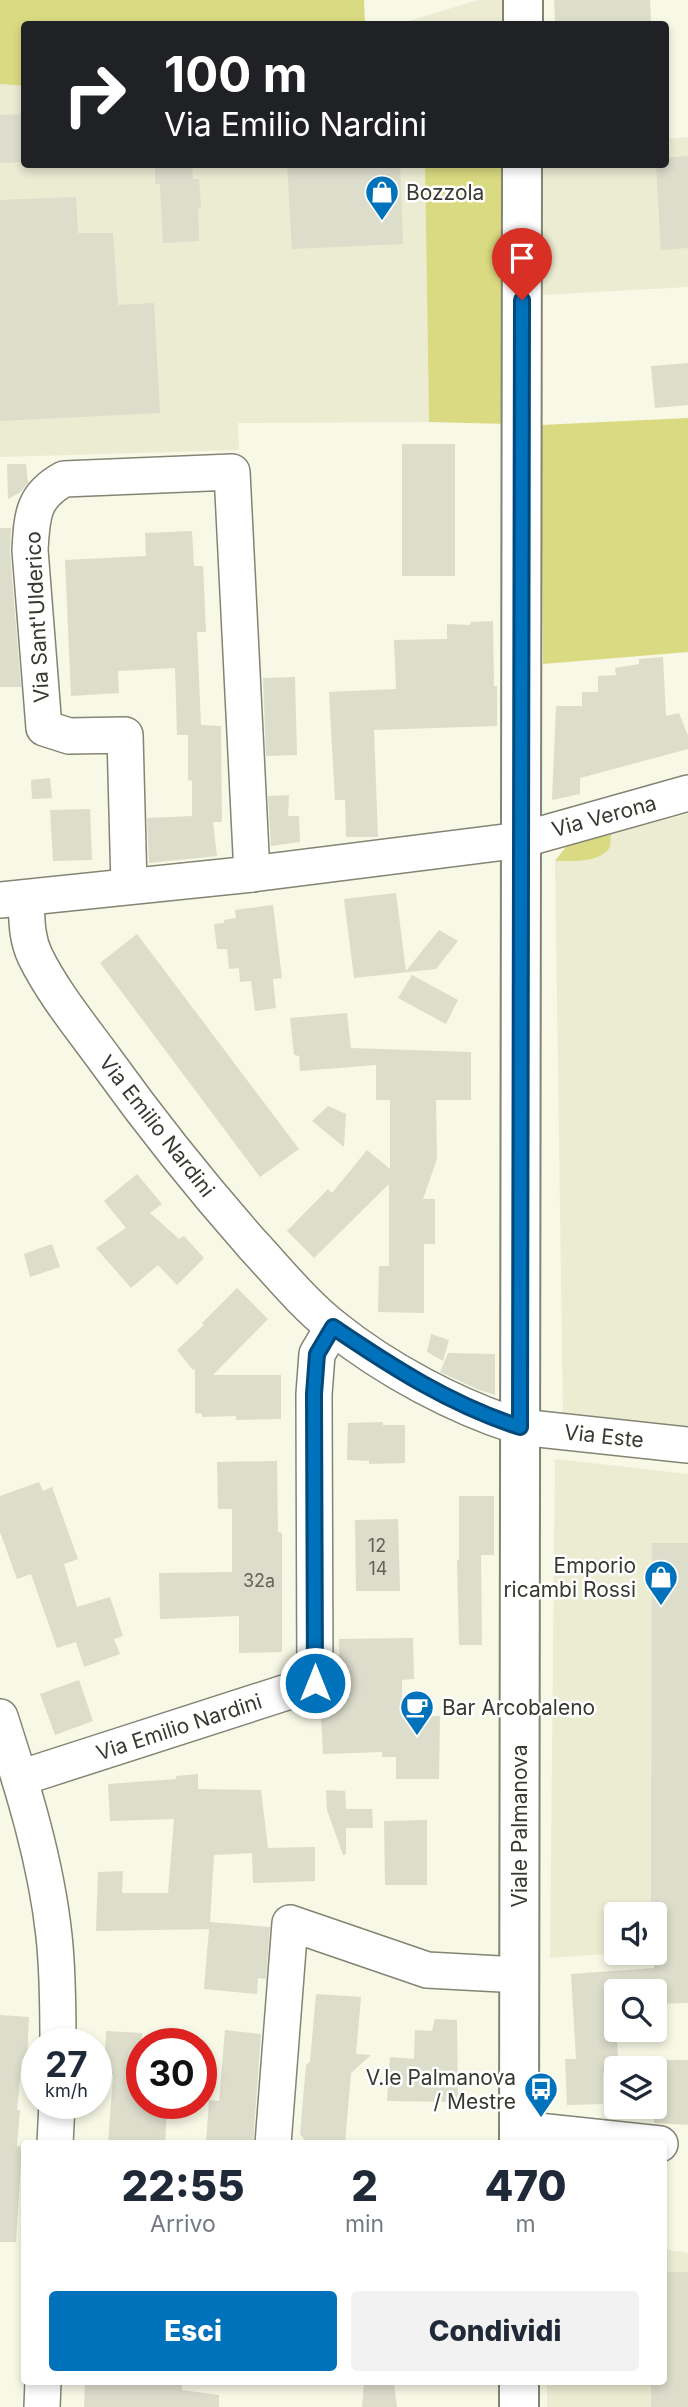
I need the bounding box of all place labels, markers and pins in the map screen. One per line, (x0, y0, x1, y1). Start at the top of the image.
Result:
shop icon: Bozzola (363, 173, 401, 222)
place label: Bozzola (406, 180, 484, 205)
pin (492, 228, 552, 300)
place label: Emporio ricambi Rossi (503, 1553, 636, 1602)
shop icon: Emporio ricambi Rossi (642, 1558, 680, 1607)
cafe icon: Bar Arcobaleno (398, 1688, 436, 1737)
place label: Bar Arcobaleno (442, 1695, 595, 1720)
place label: V.le Palmanova / Mestre (366, 2065, 516, 2114)
bus stop icon: V.le Palmanova / Mestre (522, 2070, 560, 2119)

